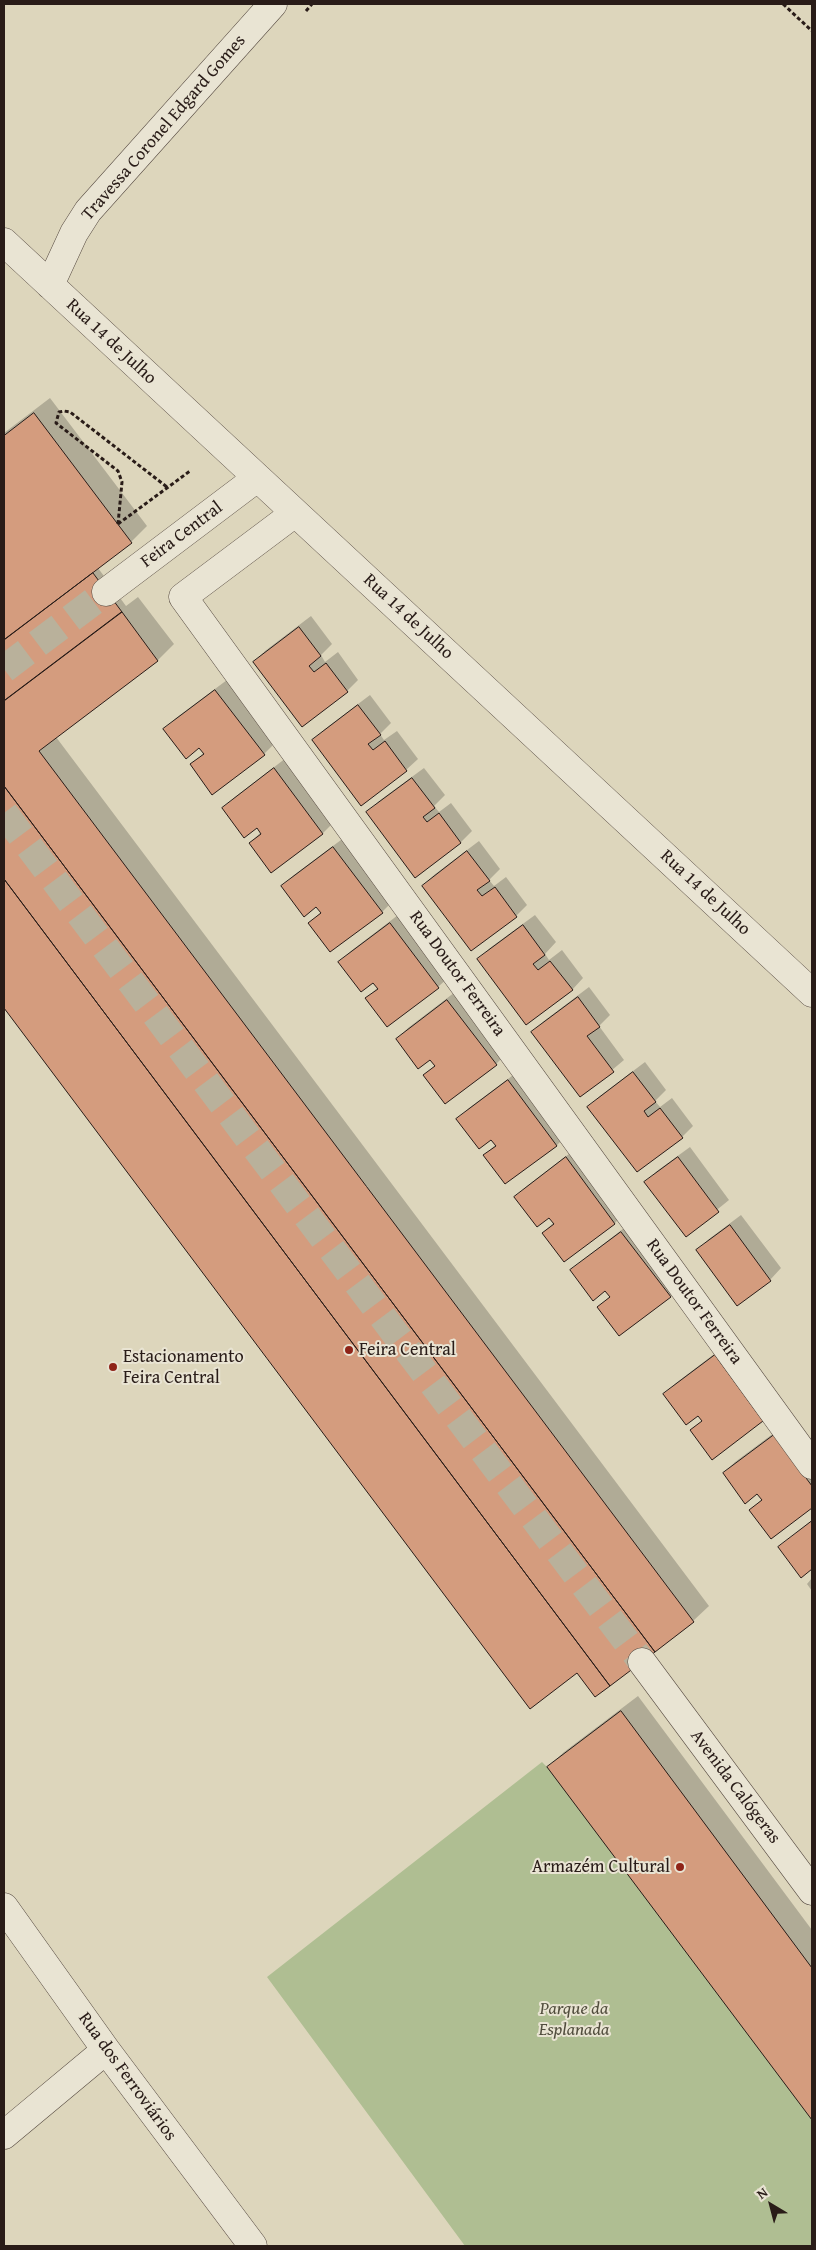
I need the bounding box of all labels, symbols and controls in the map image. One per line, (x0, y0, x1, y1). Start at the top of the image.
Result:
street label: Travessa Coronel Edgard Gomes (77, 31, 251, 225)
street label: Rua 14 de Julho (61, 295, 161, 389)
street label: Feira Central (137, 497, 227, 573)
street label: Rua 14 de Julho (358, 570, 458, 664)
street label: Rua 14 de Julho (655, 846, 755, 940)
street label: Rua Doutor Ferreira (404, 907, 510, 1041)
street label: Rua Doutor Ferreira (641, 1235, 747, 1369)
place label: Feira Central (359, 1339, 456, 1361)
marker: Feira Central (343, 1344, 355, 1356)
place label: Estacionamento Feira Central (123, 1346, 244, 1388)
marker: Estacionamento Feira Central (107, 1361, 119, 1373)
street label: Avenida Calógeras (685, 1726, 785, 1848)
place label: Armazém Cultural (532, 1856, 670, 1878)
marker: Armazém Cultural (674, 1861, 686, 1873)
park label: Parque da Esplanada (539, 1998, 609, 2040)
street label: Rua dos Ferroviários (73, 2008, 181, 2146)
north arrow (746, 2180, 796, 2230)
text: N (752, 2182, 772, 2204)

